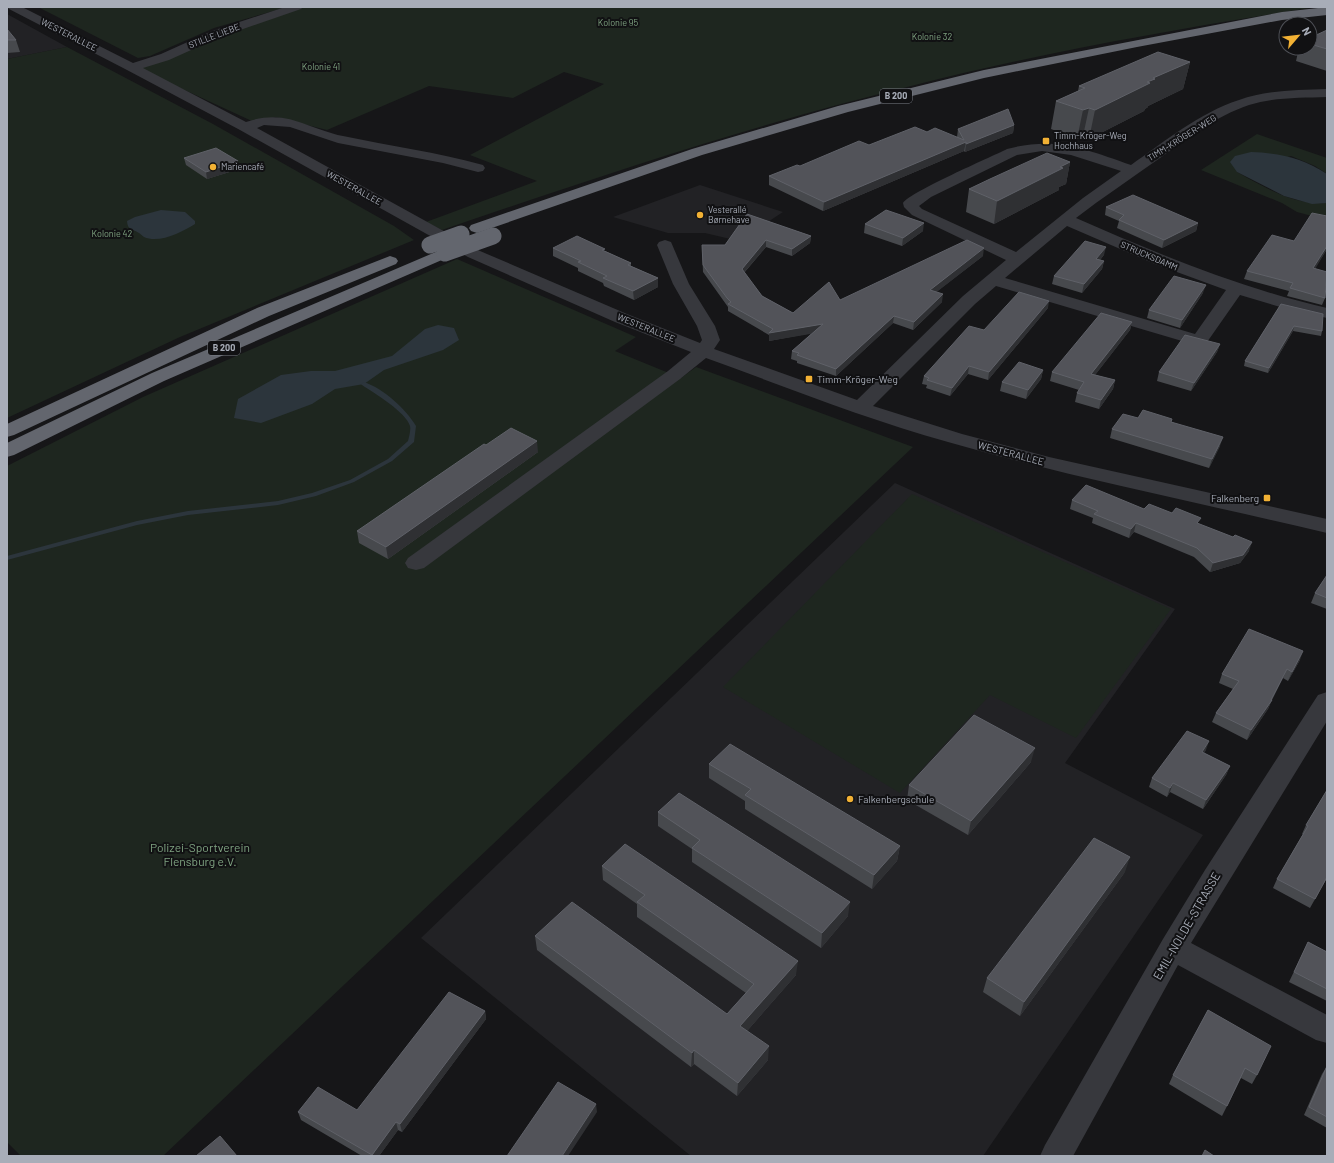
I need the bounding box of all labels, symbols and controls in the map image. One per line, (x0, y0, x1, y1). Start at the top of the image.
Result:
street label: WESTERALLEE (39, 16, 99, 53)
north arrow (1278, 16, 1318, 56)
park label: Kolonie 95 (598, 17, 639, 28)
street label: STILLE LIEBE (187, 21, 241, 50)
text: N (1300, 25, 1315, 37)
park label: Kolonie 32 (912, 31, 952, 42)
park label: Kolonie 41 (302, 61, 340, 72)
road number: B 200 (880, 89, 912, 103)
street label: TIMM-KRÖGER-WEG (1145, 112, 1218, 163)
place label: Timm-Kröger-Weg Hochhaus (1054, 130, 1127, 151)
marker: Timm-Kröger-Weg Hochhaus (1041, 136, 1051, 146)
place label: Mariencafé (221, 161, 264, 172)
marker: Mariencafé (208, 162, 218, 172)
street label: WESTERALLEE (325, 168, 384, 207)
place label: Vesterallé Børnehave (708, 204, 750, 225)
marker: Vesterallé Børnehave (695, 210, 705, 220)
park label: Kolonie 42 (92, 228, 133, 239)
street label: STRUCKSDAMM (1119, 239, 1180, 273)
street label: WESTERALLEE (616, 311, 677, 344)
road number: B 200 (208, 341, 240, 355)
place label: Timm-Kröger-Weg (817, 373, 898, 385)
marker: Timm-Kröger-Weg (804, 374, 814, 384)
street label: WESTERALLEE (977, 438, 1045, 468)
place label: Falkenberg (1211, 492, 1259, 504)
marker: Falkenberg (1262, 493, 1272, 503)
place label: Falkenbergschule (858, 793, 934, 805)
marker: Falkenbergschule (845, 794, 855, 804)
park label: Polizei-Sportverein Flensburg e.V. (150, 840, 250, 868)
street label: EMIL-NOLDE-STRASSE (1150, 869, 1223, 982)

